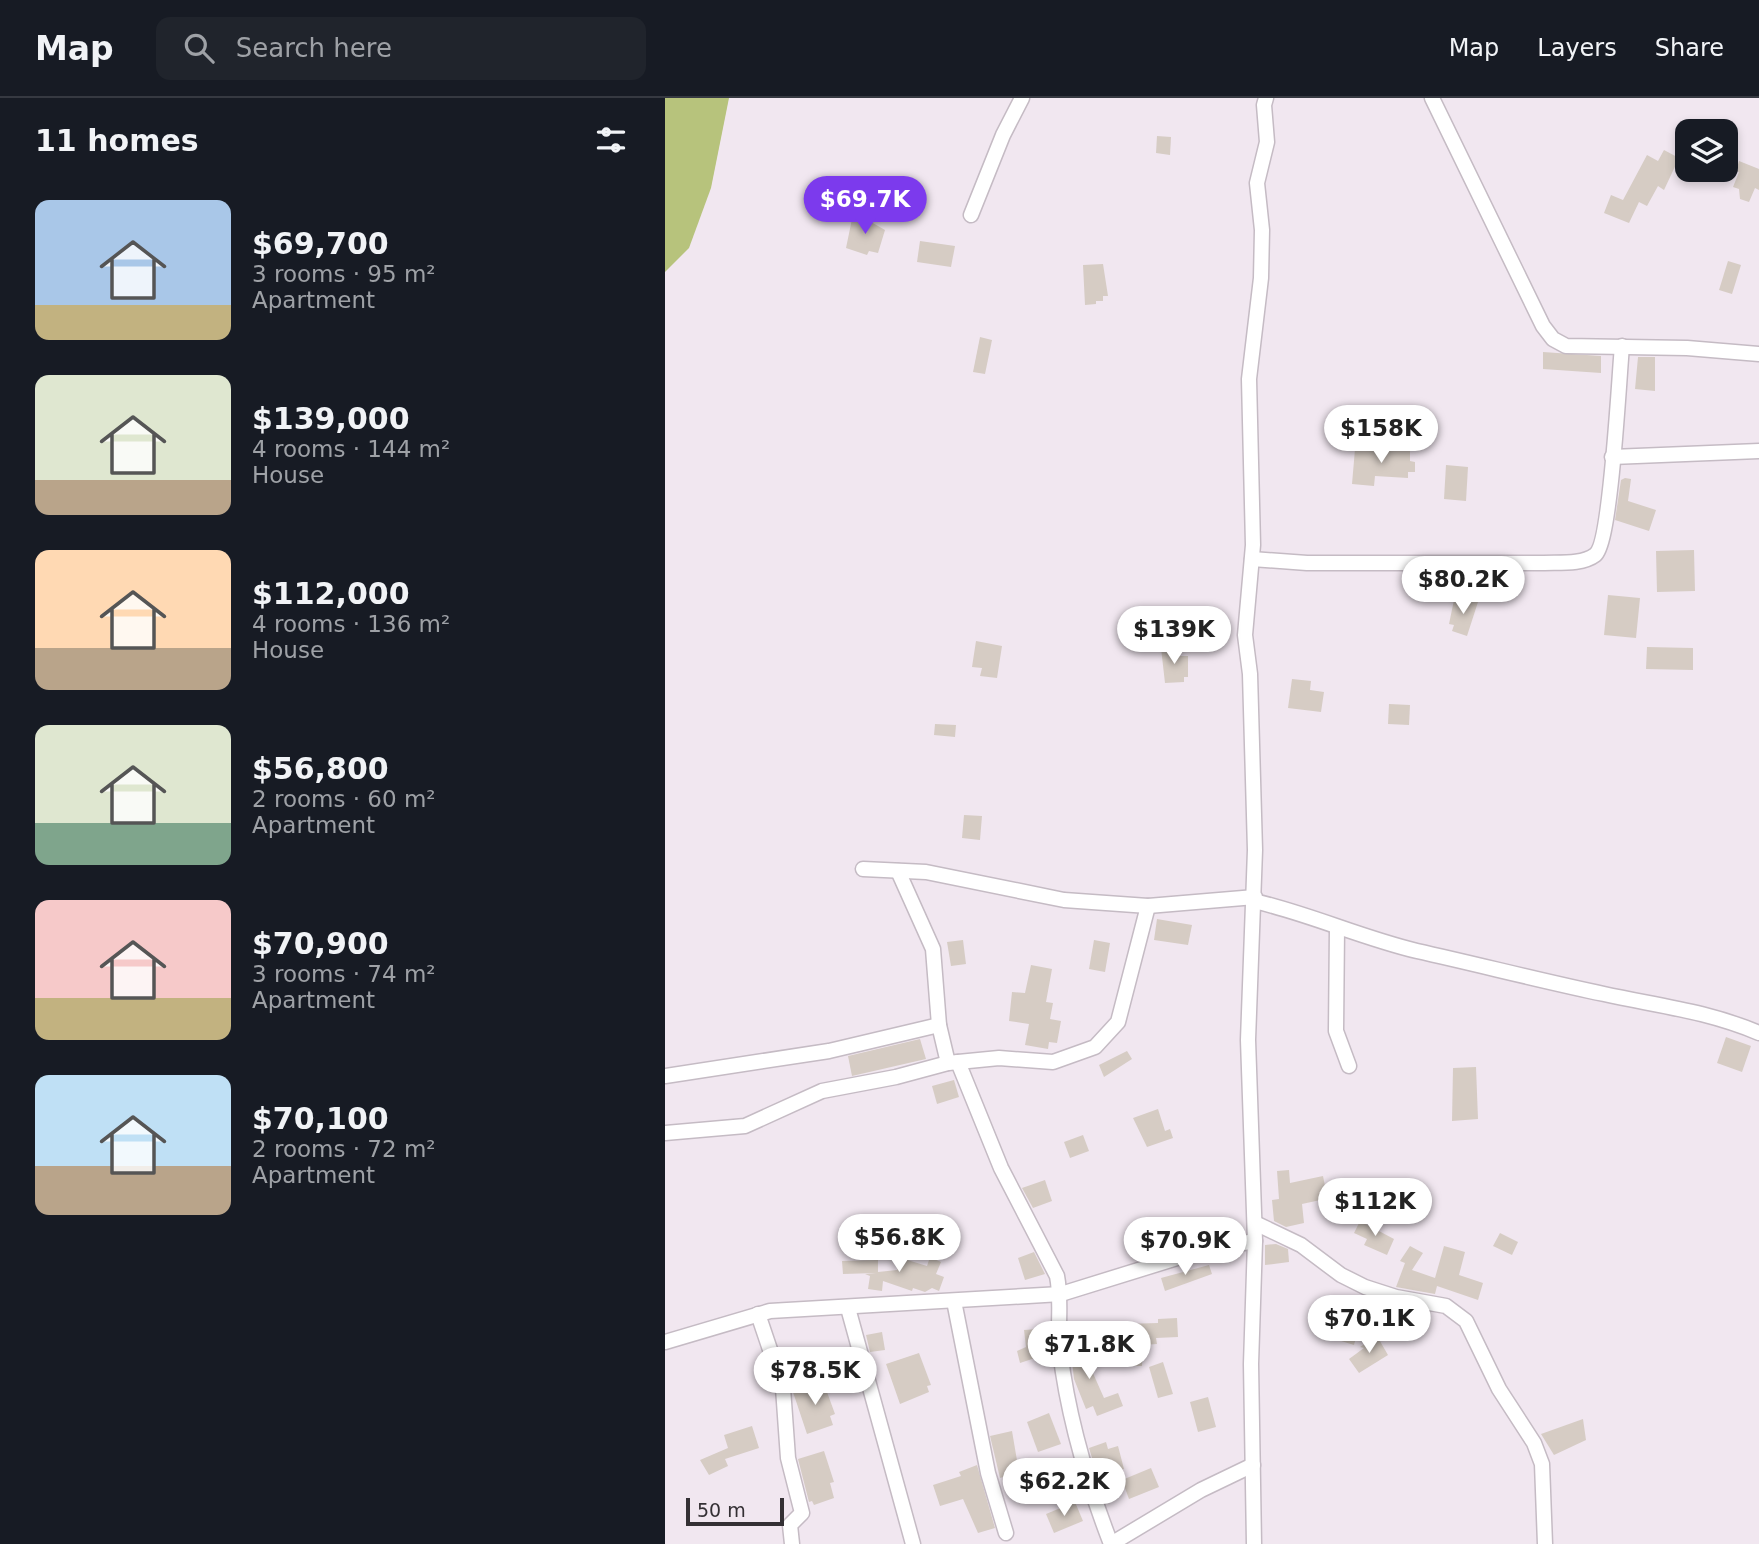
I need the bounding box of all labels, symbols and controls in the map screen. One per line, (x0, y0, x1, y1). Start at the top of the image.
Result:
search box (156, 17, 646, 80)
text: Map (35, 29, 114, 68)
icon: search (180, 29, 218, 67)
text: Search here (236, 33, 392, 63)
text: Map (1449, 34, 1499, 62)
text: Layers (1537, 34, 1617, 62)
text: Share (1655, 34, 1724, 62)
map controls (1675, 119, 1738, 182)
button: layers (1675, 119, 1738, 182)
icon: filters (592, 121, 630, 159)
text: 11 homes (35, 123, 199, 158)
pin: $69.7K (808, 176, 922, 236)
text: $69.7K (820, 186, 910, 212)
text: $69,700 (252, 226, 389, 261)
icon: home (91, 228, 175, 312)
text: 3 rooms · 95 m² (252, 261, 436, 287)
text: Apartment (252, 287, 375, 313)
text: $139,000 (252, 401, 410, 436)
icon: home (91, 403, 175, 487)
pin: $158K (1332, 406, 1430, 465)
text: $158K (1340, 415, 1422, 441)
text: 4 rooms · 144 m² (252, 436, 450, 462)
text: House (252, 462, 324, 488)
pin: $80.2K (1406, 556, 1520, 616)
text: $80.2K (1418, 566, 1508, 592)
text: $112,000 (252, 576, 410, 611)
icon: home (91, 578, 175, 662)
pin: $139K (1125, 606, 1223, 666)
text: 4 rooms · 136 m² (252, 611, 450, 637)
text: $139K (1133, 616, 1215, 642)
text: House (252, 637, 324, 663)
text: $56,800 (252, 751, 389, 786)
icon: home (91, 753, 175, 837)
text: 2 rooms · 60 m² (252, 786, 436, 812)
text: Apartment (252, 812, 375, 838)
text: $70,900 (252, 926, 389, 961)
icon: home (91, 928, 175, 1012)
text: 3 rooms · 74 m² (252, 961, 436, 987)
text: Apartment (252, 987, 375, 1013)
text: $70,100 (252, 1101, 389, 1136)
icon: home (91, 1103, 175, 1187)
text: 2 rooms · 72 m² (252, 1136, 436, 1162)
text: Apartment (252, 1162, 375, 1188)
pin: $112K (1326, 1178, 1424, 1238)
text: $112K (1334, 1188, 1416, 1214)
pin: $56.8K (842, 1214, 956, 1274)
pin: $70.9K (1128, 1218, 1242, 1277)
text: $56.8K (854, 1224, 944, 1250)
text: $70.9K (1140, 1227, 1230, 1253)
pin: $70.1K (1312, 1296, 1426, 1355)
text: $70.1K (1324, 1305, 1414, 1331)
pin: $71.8K (1032, 1322, 1146, 1381)
text: $71.8K (1044, 1331, 1134, 1357)
pin: $78.5K (758, 1348, 872, 1407)
text: $78.5K (770, 1357, 860, 1383)
pin: $62.2K (1007, 1458, 1121, 1518)
text: $62.2K (1019, 1468, 1109, 1494)
scale bar (686, 1495, 784, 1527)
text: 50 m (697, 1499, 746, 1521)

